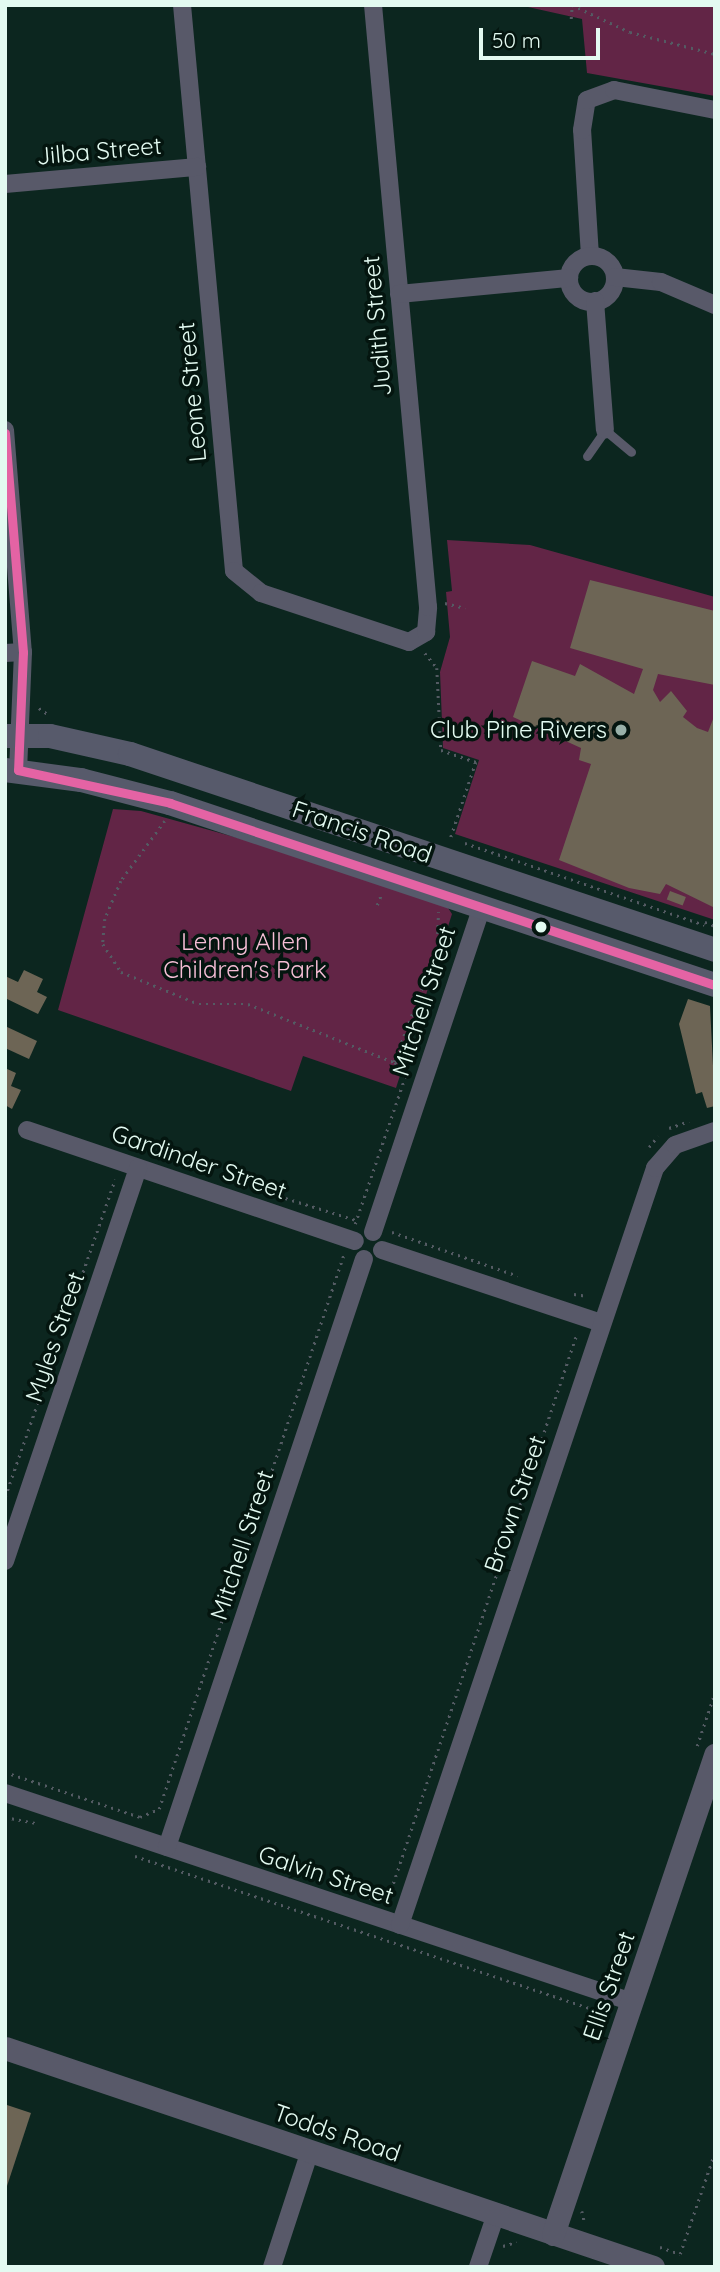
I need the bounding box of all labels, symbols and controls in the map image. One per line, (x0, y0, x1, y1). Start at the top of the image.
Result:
scale bar (482, 14, 603, 58)
text: 50 m (492, 27, 541, 53)
street label: Jilba Street (35, 131, 163, 171)
street label: Judith Street (357, 255, 397, 397)
street label: Leone Street (172, 321, 212, 463)
place label: Club Pine Rivers (430, 716, 607, 744)
marker: Club Pine Rivers (613, 722, 629, 738)
street label: Francis Road (288, 795, 436, 869)
unlabelled marker (534, 920, 548, 934)
street label: Mitchell Street (386, 922, 462, 1080)
park label: Lenny Allen Children's Park (163, 928, 327, 984)
street label: Gardinder Street (108, 1119, 290, 1205)
street label: Myles Street (19, 1268, 91, 1406)
street label: Brown Street (478, 1432, 552, 1576)
street label: Mitchell Street (204, 1466, 280, 1624)
street label: Galvin Street (255, 1840, 397, 1910)
street label: Ellis Street (577, 1928, 641, 2044)
street label: Todds Road (270, 2098, 404, 2168)

